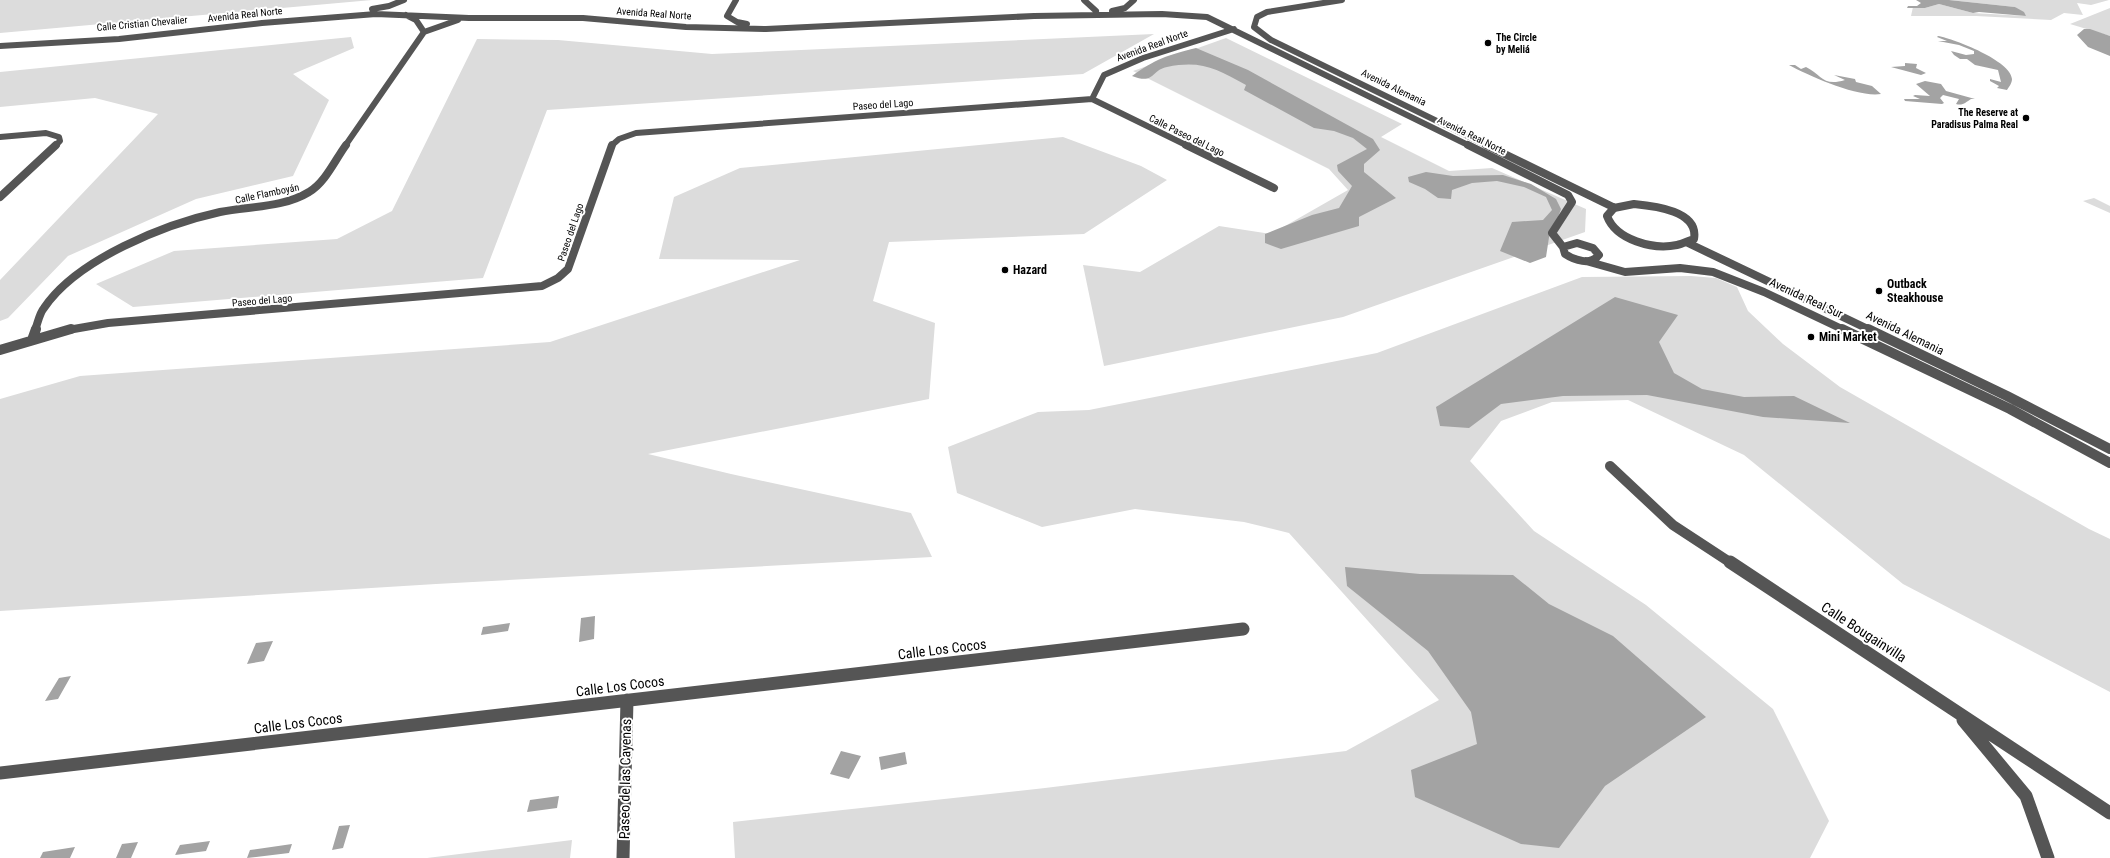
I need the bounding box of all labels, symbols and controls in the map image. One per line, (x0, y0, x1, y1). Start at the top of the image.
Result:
street label: Avenida Real Norte (207, 5, 283, 24)
street label: Avenida Real Norte (616, 5, 692, 22)
street label: Calle Cristian Chevalier (96, 14, 188, 33)
street label: Avenida Real Norte (1115, 27, 1190, 63)
place label: The Circle by Meliá (1496, 32, 1537, 55)
marker: The Circle by Meliá (1483, 38, 1493, 48)
street label: Avenida Alemania (1360, 67, 1428, 108)
street label: Paseo del Lago (852, 97, 914, 112)
place label: The Reserve at Paradisus Palma Real (1931, 107, 2018, 130)
street label: Calle Paseo del Lago (1147, 112, 1226, 158)
marker: The Reserve at Paradisus Palma Real (2021, 113, 2031, 123)
street label: Avenida Real Norte (1436, 114, 1508, 157)
street label: Calle Flamboyán (234, 181, 300, 206)
street label: Paseo del Lago (555, 202, 586, 263)
place label: Hazard (1013, 263, 1047, 277)
marker: Hazard (1000, 265, 1010, 275)
street label: Avenida Real Sur (1767, 275, 1845, 321)
place label: Outback Steakhouse (1887, 277, 1944, 305)
marker: Outback Steakhouse (1874, 286, 1884, 296)
street label: Paseo del Lago (231, 292, 293, 309)
street label: Avenida Alemania (1864, 308, 1946, 358)
place label: Mini Market (1819, 330, 1877, 344)
marker: Mini Market (1806, 332, 1816, 342)
street label: Calle Bougainvilla (1818, 599, 1910, 665)
street label: Calle Los Cocos (897, 636, 987, 662)
street label: Calle Los Cocos (575, 673, 665, 699)
street label: Calle Los Cocos (253, 710, 343, 736)
street label: Paseo de las Cayenas (616, 719, 634, 839)

